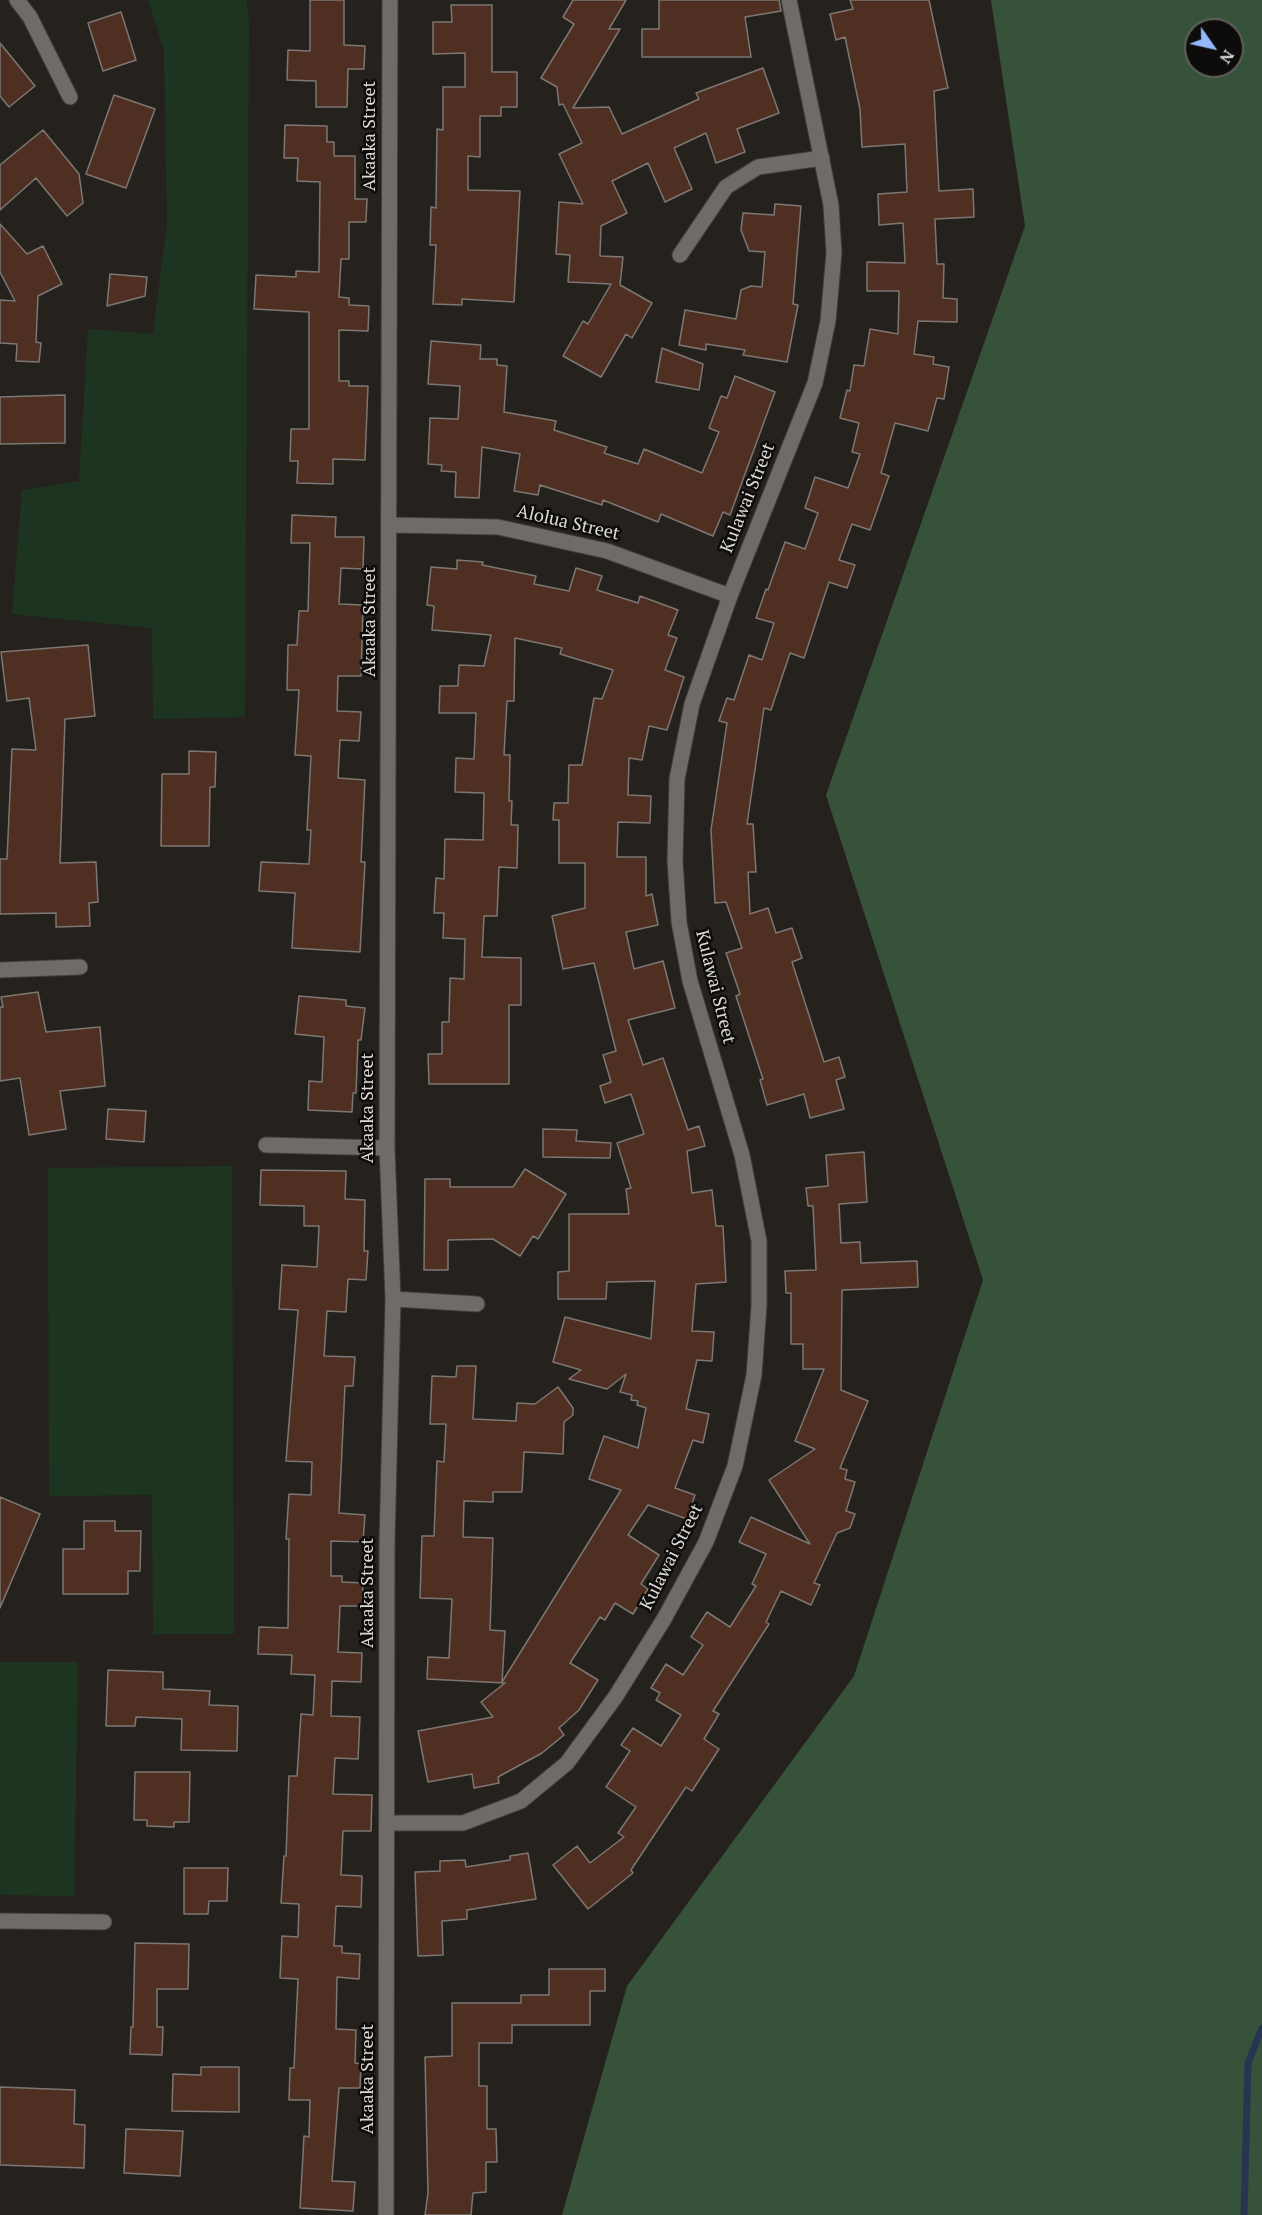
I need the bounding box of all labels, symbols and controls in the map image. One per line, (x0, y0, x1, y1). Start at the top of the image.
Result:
north arrow (1184, 18, 1244, 78)
text: N (1215, 46, 1240, 68)
street label: Akaaka Street (359, 81, 381, 191)
street label: Kulawai Street (716, 440, 780, 556)
street label: Alolua Street (514, 501, 622, 545)
street label: Akaaka Street (359, 567, 381, 677)
street label: Kulawai Street (690, 928, 740, 1046)
street label: Akaaka Street (357, 1053, 379, 1163)
street label: Kulawai Street (636, 1500, 708, 1614)
street label: Akaaka Street (357, 1538, 379, 1648)
street label: Akaaka Street (357, 2024, 379, 2134)

